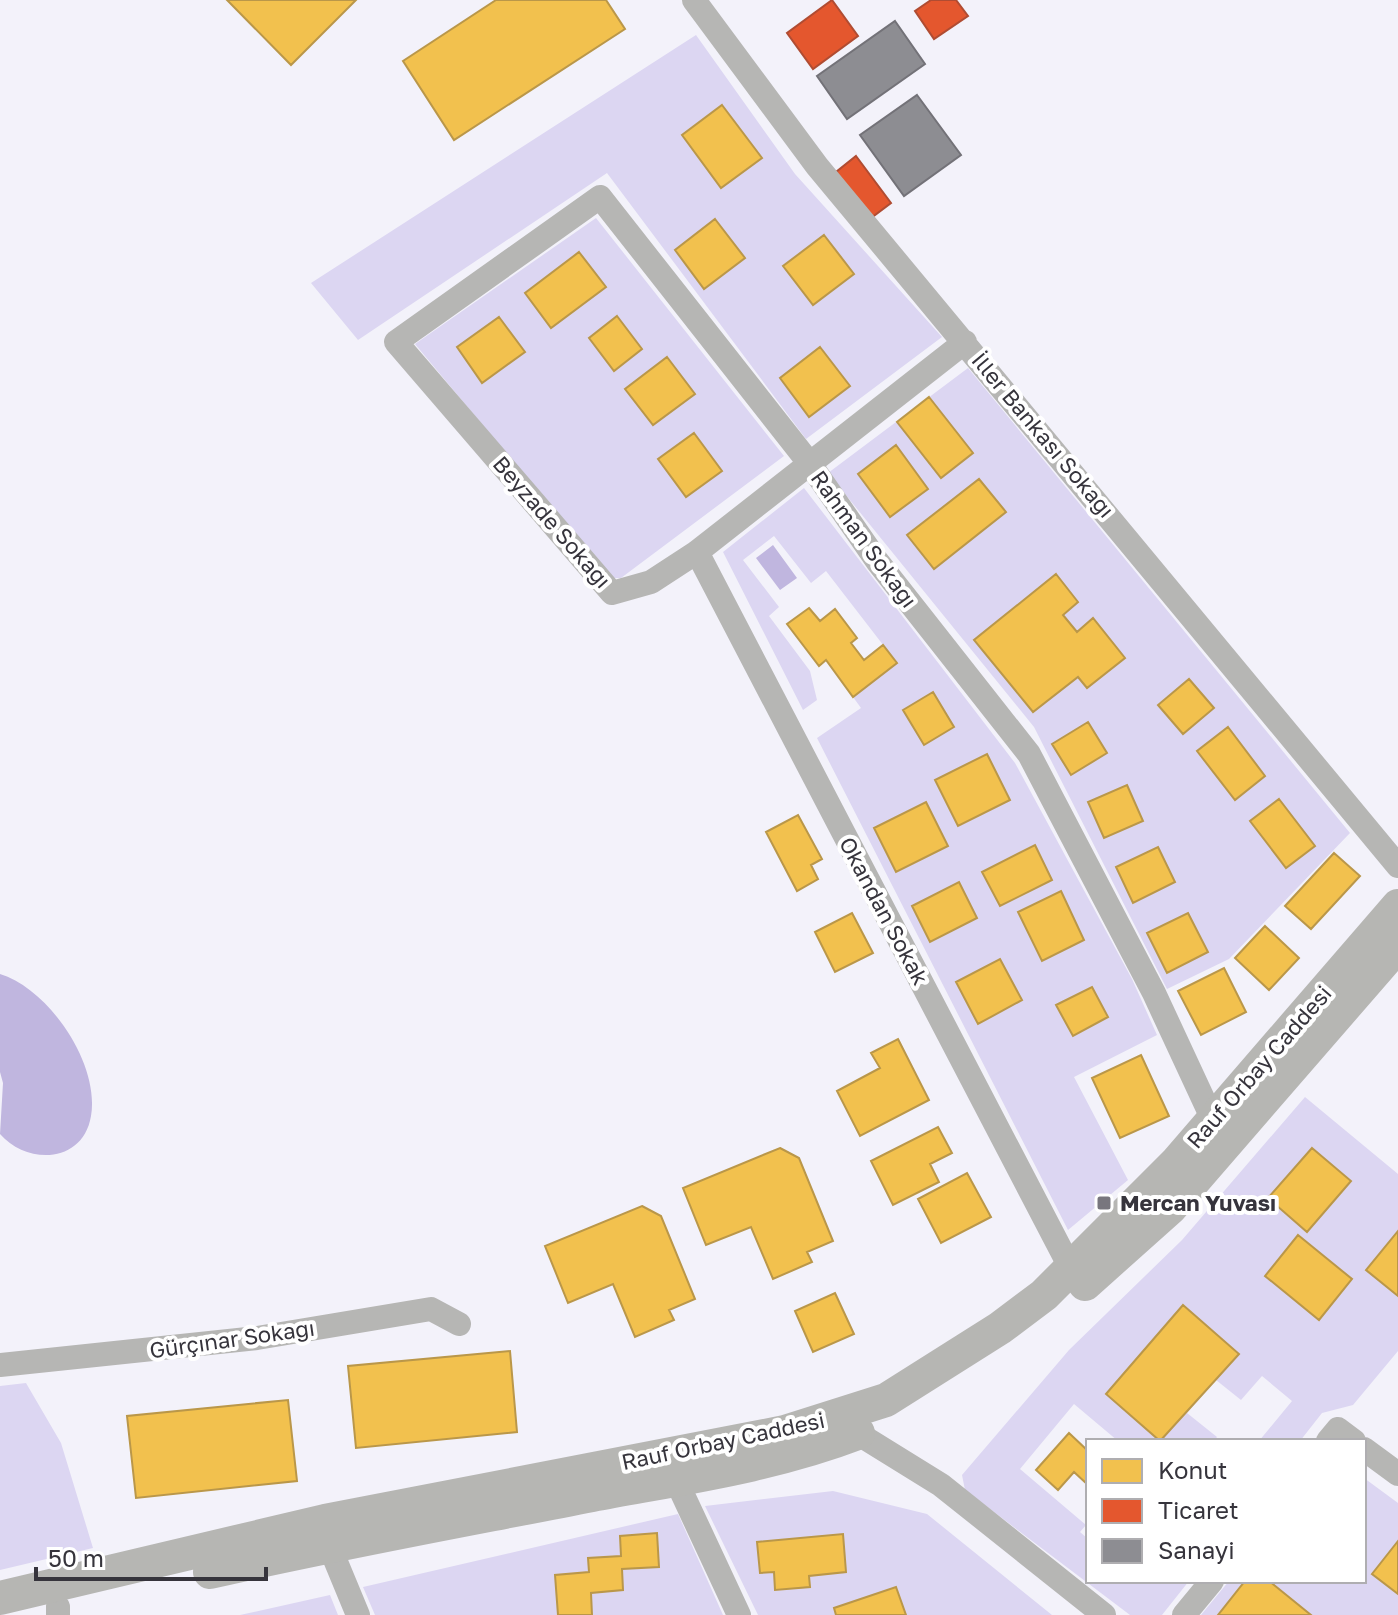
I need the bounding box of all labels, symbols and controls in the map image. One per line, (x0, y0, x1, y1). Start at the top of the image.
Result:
street label: İller Bankası Sokağı (966, 347, 1120, 523)
street label: Beyzade Sokağı (488, 450, 617, 593)
street label: Rahman Sokağı (806, 465, 923, 613)
street label: Okandan Sokak (834, 832, 935, 989)
street label: Rauf Orbay Caddesi (1181, 980, 1337, 1154)
place label: Mercan Yuvası (1120, 1189, 1276, 1216)
marker: Mercan Yuvası (1095, 1194, 1113, 1212)
street label: Gürçınar Sokağı (148, 1314, 316, 1363)
street label: Rauf Orbay Caddesi (619, 1406, 827, 1475)
legend (1086, 1439, 1366, 1583)
text: Konut (1158, 1455, 1227, 1484)
text: Ticaret (1158, 1495, 1239, 1524)
scale bar (36, 1531, 266, 1581)
text: Sanayi (1158, 1535, 1235, 1564)
text: 50 m (48, 1543, 104, 1572)

